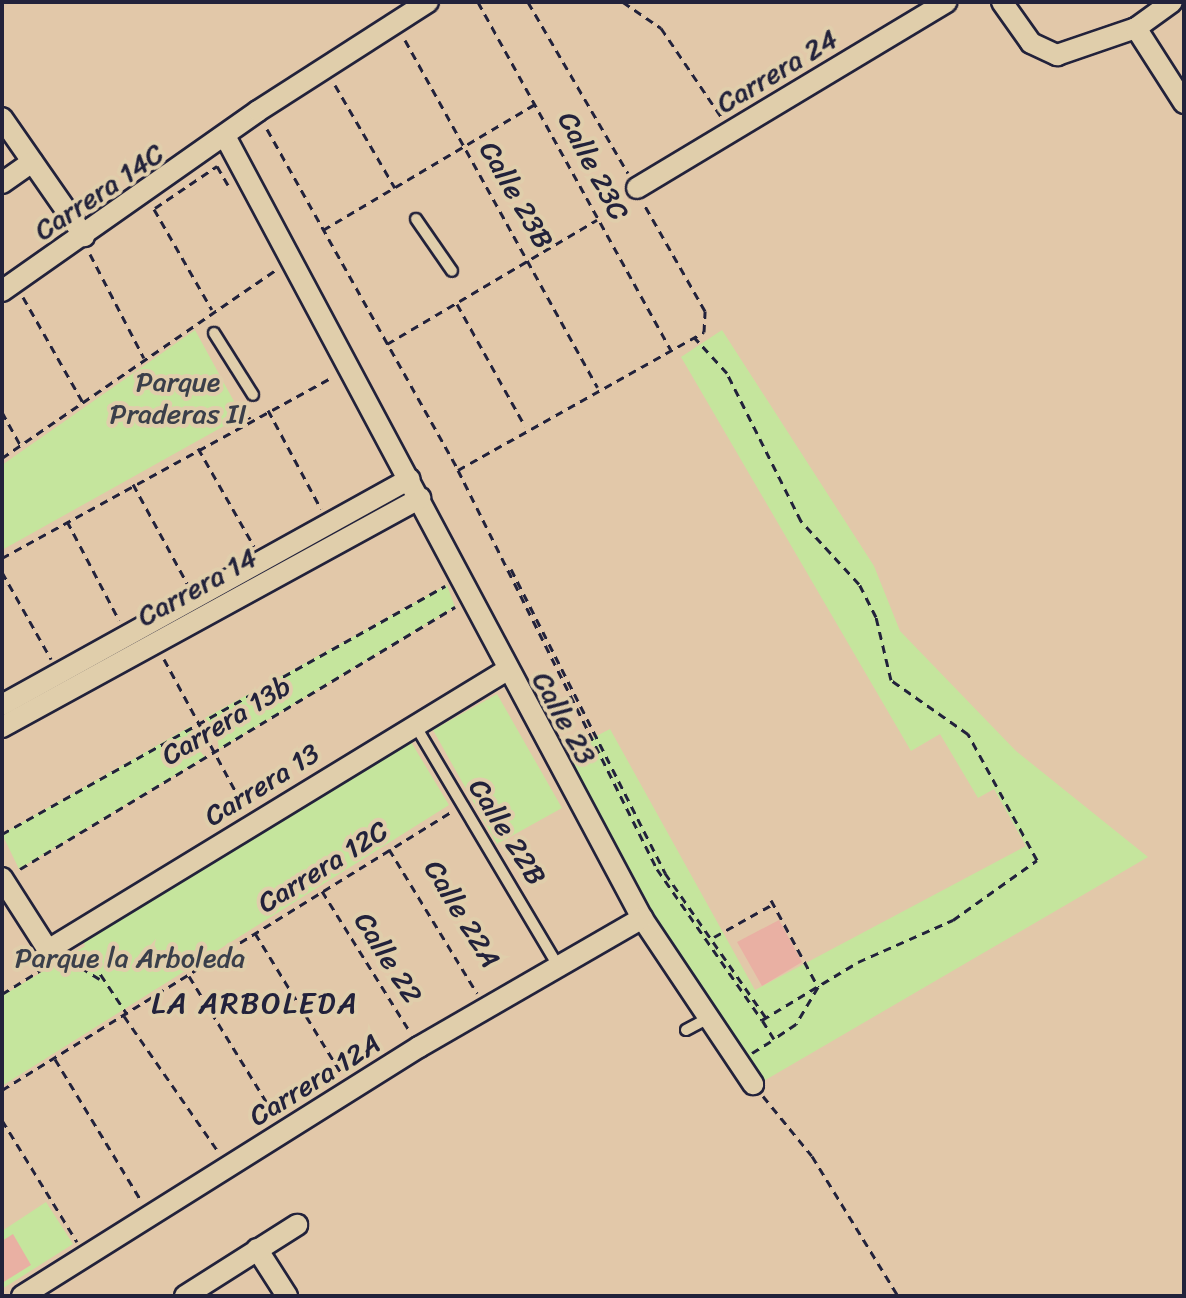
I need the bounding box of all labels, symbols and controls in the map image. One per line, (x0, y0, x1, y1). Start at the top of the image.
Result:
street label: Carrera 24 (710, 22, 844, 120)
street label: Calle 23C (550, 106, 636, 226)
street label: Calle 23B (472, 135, 560, 255)
street label: Carrera 14C (28, 137, 170, 247)
park label: Parque Praderas II (109, 365, 247, 431)
street label: Carrera 14 (131, 541, 263, 633)
street label: Calle 23 (525, 666, 603, 770)
street label: Carrera 13b (155, 669, 297, 773)
street label: Carrera 13 (198, 737, 326, 833)
street label: Calle 22B (461, 773, 553, 891)
street label: Carrera 12C (252, 814, 394, 920)
street label: Calle 22A (417, 854, 507, 974)
street label: Calle 22 (347, 906, 429, 1010)
park label: Parque la Arboleda (14, 941, 246, 975)
district label: LA ARBOLEDA (151, 985, 359, 1021)
street label: Carrera 12A (243, 1026, 387, 1134)

